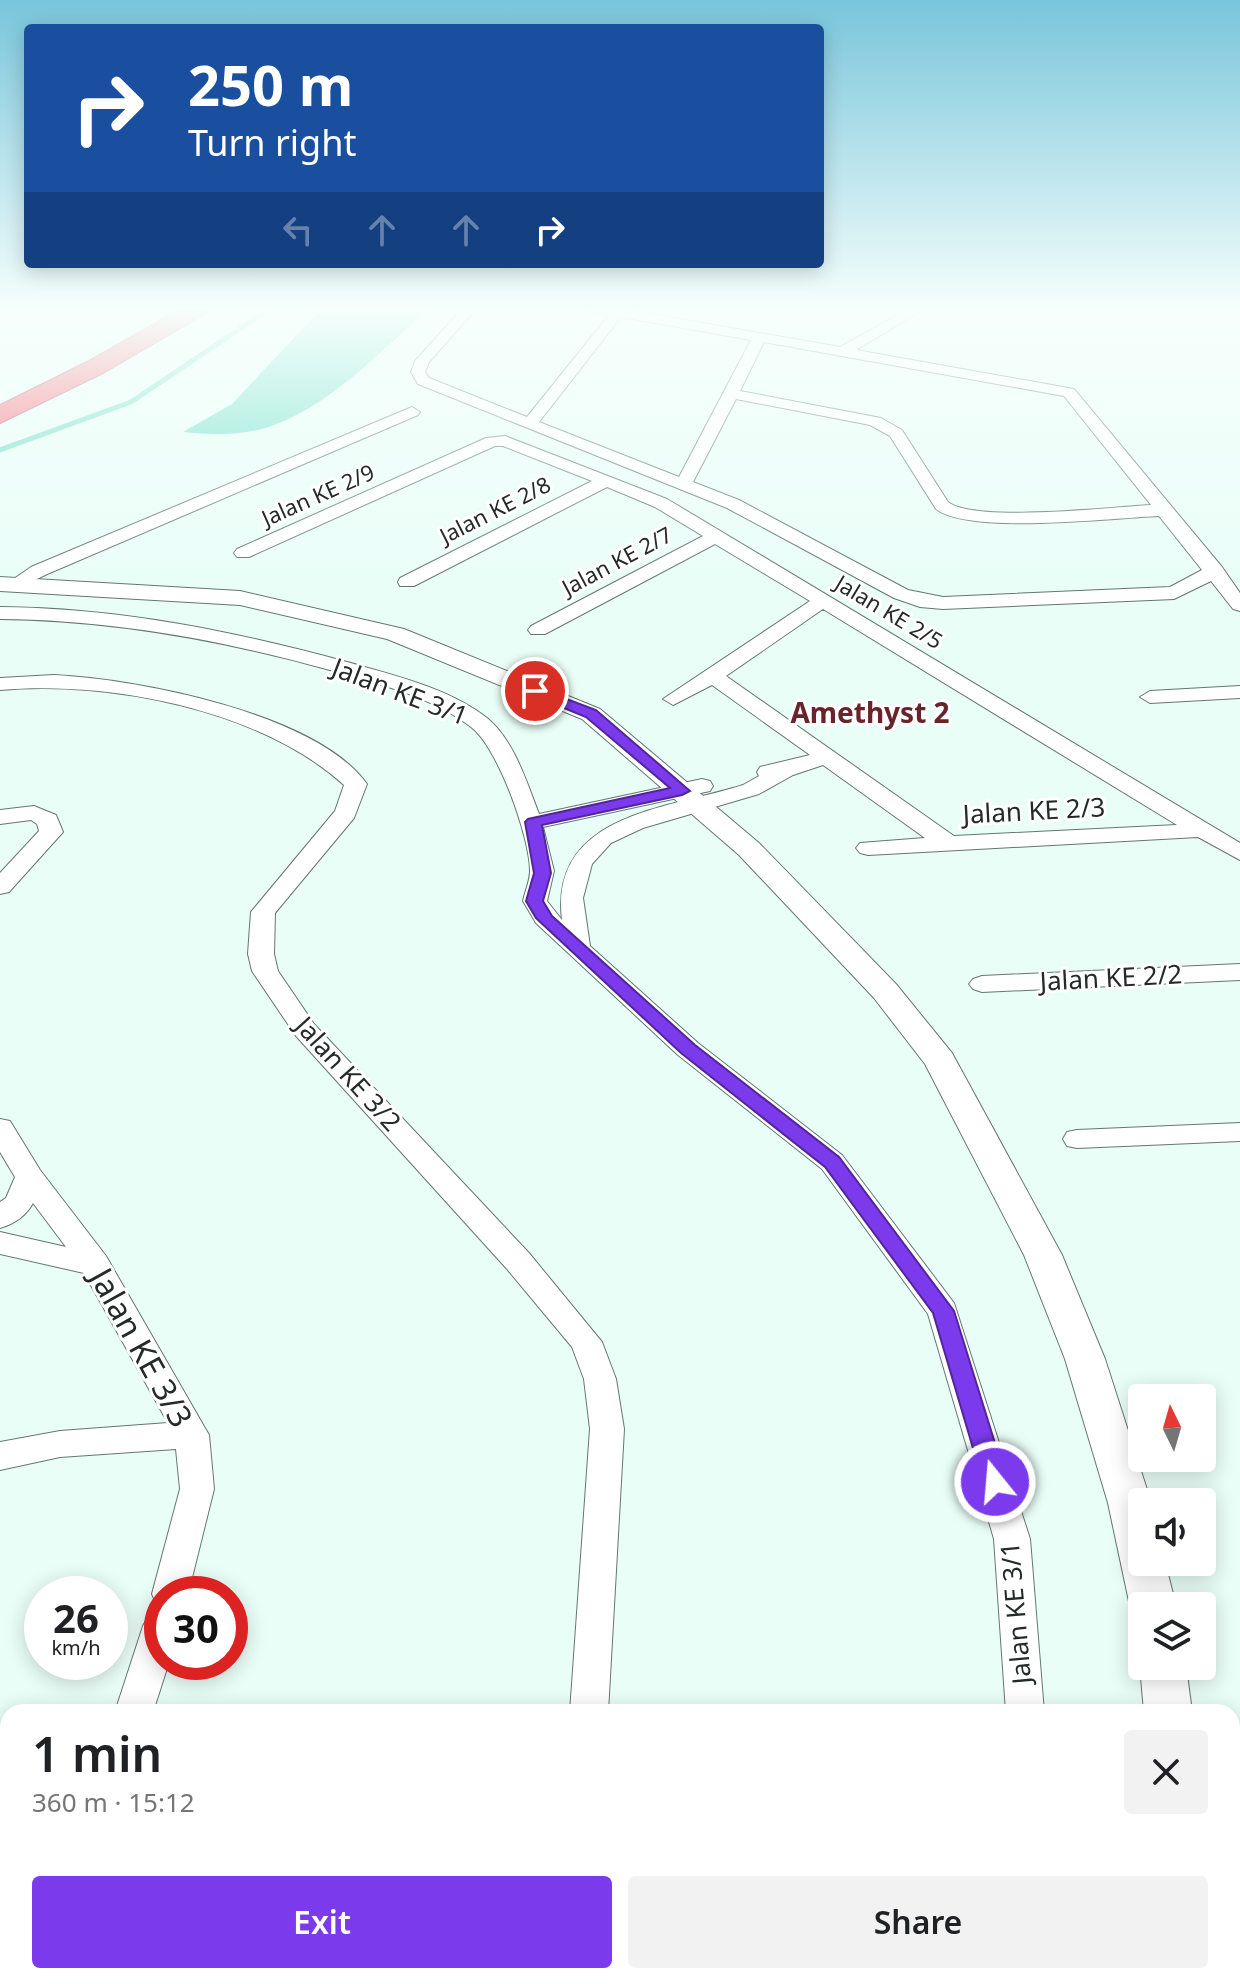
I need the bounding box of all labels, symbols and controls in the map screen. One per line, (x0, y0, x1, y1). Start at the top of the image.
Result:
text: 250 m (188, 46, 353, 122)
icon: right (56, 56, 160, 160)
text: Turn right (188, 118, 356, 167)
icon: left (276, 208, 320, 252)
icon: ahead (360, 208, 404, 252)
icon: ahead (444, 208, 488, 252)
icon: right (528, 208, 572, 252)
street label: Jalan KE 2/9 (255, 456, 379, 533)
street label: Jalan KE 2/8 (432, 468, 555, 551)
street label: Jalan KE 2/7 (554, 519, 677, 603)
street label: Jalan KE 2/5 (828, 566, 949, 655)
street label: Jalan KE 3/1 (325, 648, 473, 733)
pin (501, 657, 569, 725)
icon: arrive (513, 669, 557, 713)
district label: Amethyst 2 (790, 693, 950, 731)
street label: Jalan KE 2/3 (959, 788, 1106, 832)
street label: Jalan KE 2/2 (1036, 955, 1183, 999)
street label: Jalan KE 3/2 (286, 1006, 410, 1138)
street label: Jalan KE 3/3 (80, 1258, 204, 1434)
north arrow (1128, 1384, 1216, 1472)
map controls (1128, 1384, 1216, 1680)
position arrow (953, 1440, 1037, 1524)
button: sound (1128, 1488, 1216, 1576)
street label: Jalan KE 3/1 (991, 1541, 1039, 1689)
speed limit sign: 30 (144, 1576, 248, 1680)
text: 26 (53, 1590, 99, 1645)
button: layers (1128, 1592, 1216, 1680)
text: km/h (51, 1634, 101, 1661)
text: 1 min (32, 1721, 162, 1786)
button: close (1124, 1730, 1208, 1814)
text: 360 m · 15:12 (32, 1784, 195, 1820)
button: Exit (32, 1876, 612, 1968)
button: Share (628, 1876, 1208, 1968)

